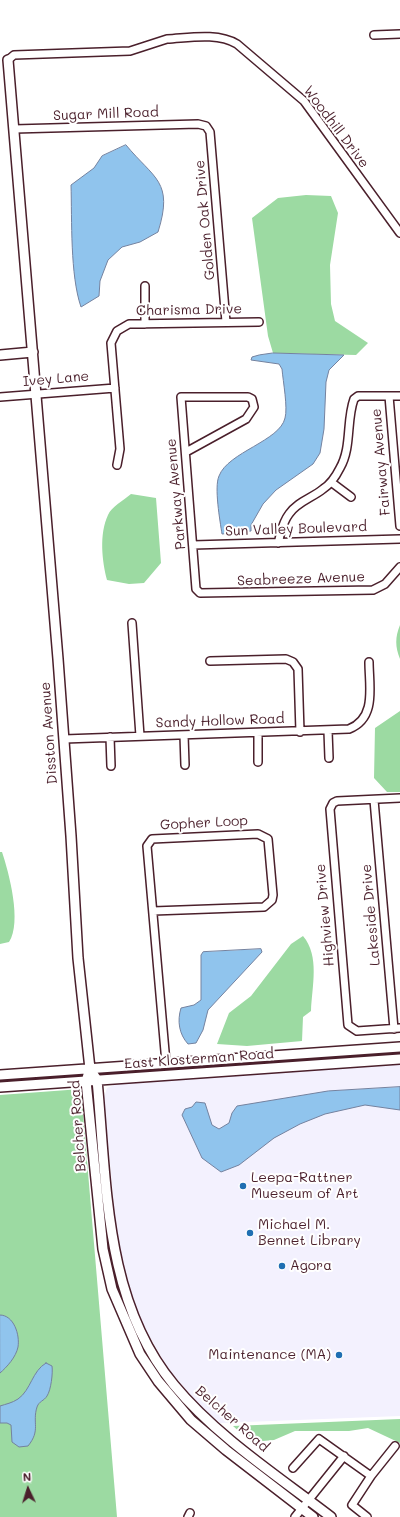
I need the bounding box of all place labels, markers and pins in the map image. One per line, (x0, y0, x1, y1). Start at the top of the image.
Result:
place label: Leepa-Rattner Mueseum of Art (251, 1170, 358, 1202)
marker: Leepa-Rattner Mueseum of Art (238, 1181, 248, 1191)
place label: Michael M. Bennet Library (258, 1217, 361, 1250)
marker: Michael M. Bennet Library (245, 1228, 255, 1238)
place label: Agora (290, 1258, 332, 1274)
marker: Agora (277, 1261, 287, 1271)
place label: Maintenance (MA) (208, 1347, 331, 1363)
marker: Maintenance (MA) (334, 1350, 344, 1360)

